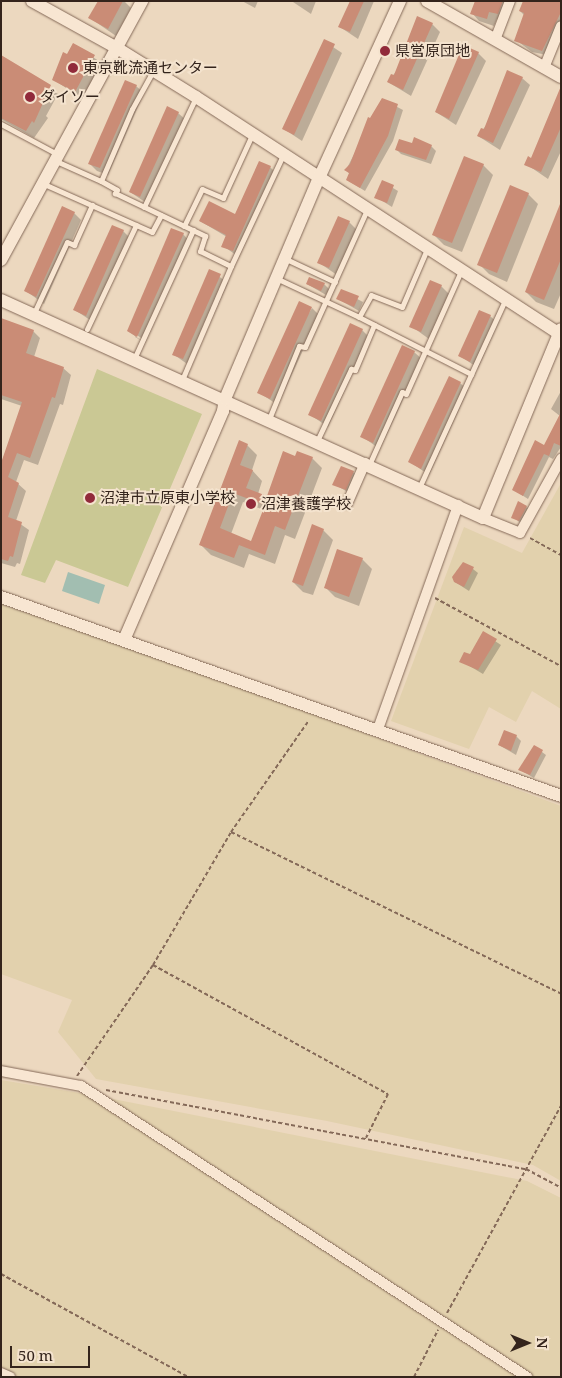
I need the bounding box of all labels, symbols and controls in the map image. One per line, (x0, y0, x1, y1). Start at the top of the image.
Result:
place label: 県営原団地 (395, 42, 470, 60)
marker: 県営原団地 (379, 45, 391, 57)
place label: 東京靴流通センター (83, 59, 218, 77)
marker: 東京靴流通センター (67, 62, 79, 74)
place label: ダイソー (40, 88, 100, 106)
marker: ダイソー (24, 91, 36, 103)
place label: 沼津市立原東小学校 (100, 489, 235, 507)
marker: 沼津市立原東小学校 (84, 492, 96, 504)
place label: 沼津養護学校 (261, 495, 351, 513)
marker: 沼津養護学校 (245, 498, 257, 510)
north arrow (502, 1318, 552, 1368)
scale bar (12, 1336, 92, 1368)
text: N (533, 1337, 552, 1349)
text: 50 m (18, 1345, 53, 1365)

